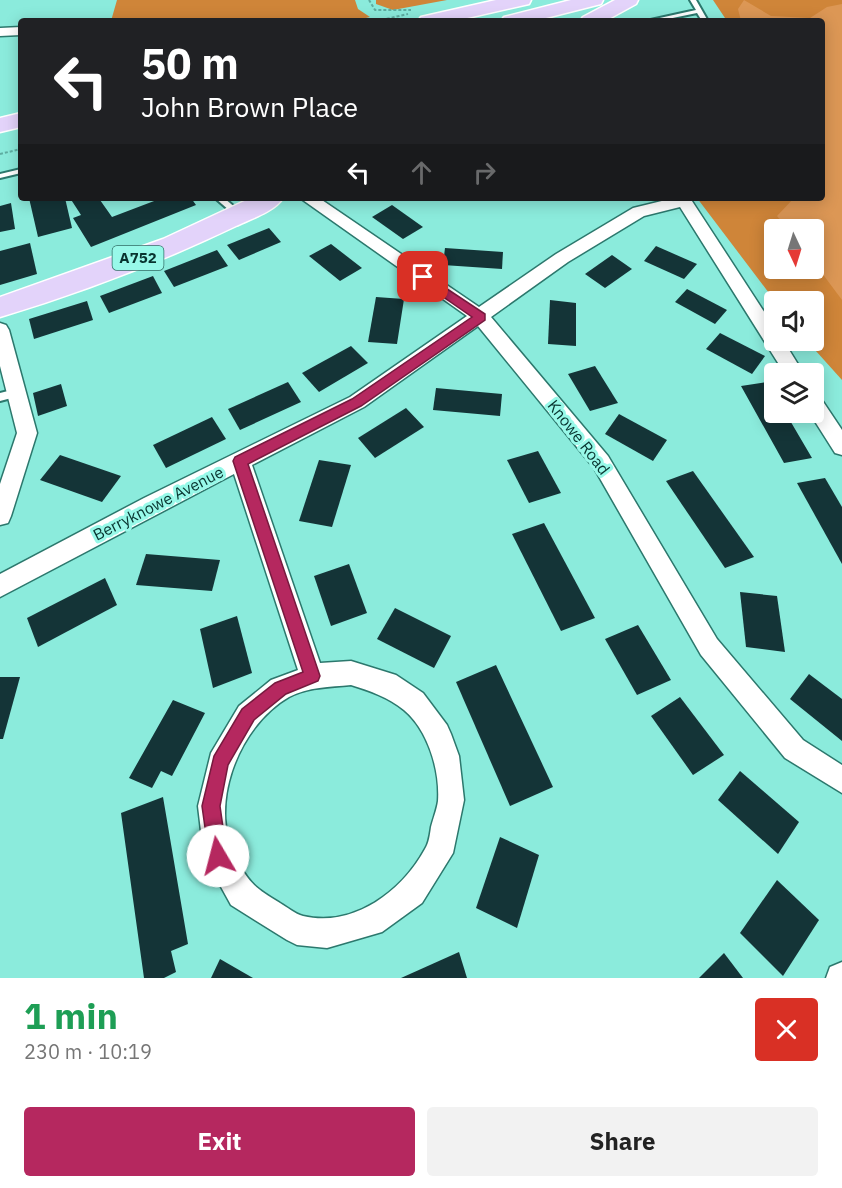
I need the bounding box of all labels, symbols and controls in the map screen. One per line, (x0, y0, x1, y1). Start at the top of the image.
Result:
text: 50 m (141, 36, 239, 91)
icon: left (42, 42, 120, 120)
text: John Brown Place (141, 89, 358, 124)
icon: left (342, 156, 375, 189)
icon: ahead (405, 156, 438, 189)
icon: right (468, 156, 501, 189)
north arrow (764, 219, 824, 279)
map controls (764, 219, 824, 423)
road number: A752 (112, 246, 164, 270)
pin (397, 251, 448, 302)
icon: arrive (406, 260, 439, 293)
button: sound (764, 291, 824, 351)
button: layers (764, 363, 824, 423)
street label: Knowe Road (544, 396, 614, 478)
street label: Berryknowe Avenue (89, 461, 227, 545)
position arrow (186, 824, 250, 888)
text: 1 min (24, 992, 118, 1039)
button: close (755, 998, 818, 1061)
text: 230 m · 10:19 (24, 1038, 152, 1065)
button: Exit (24, 1107, 415, 1176)
button: Share (427, 1107, 818, 1176)

